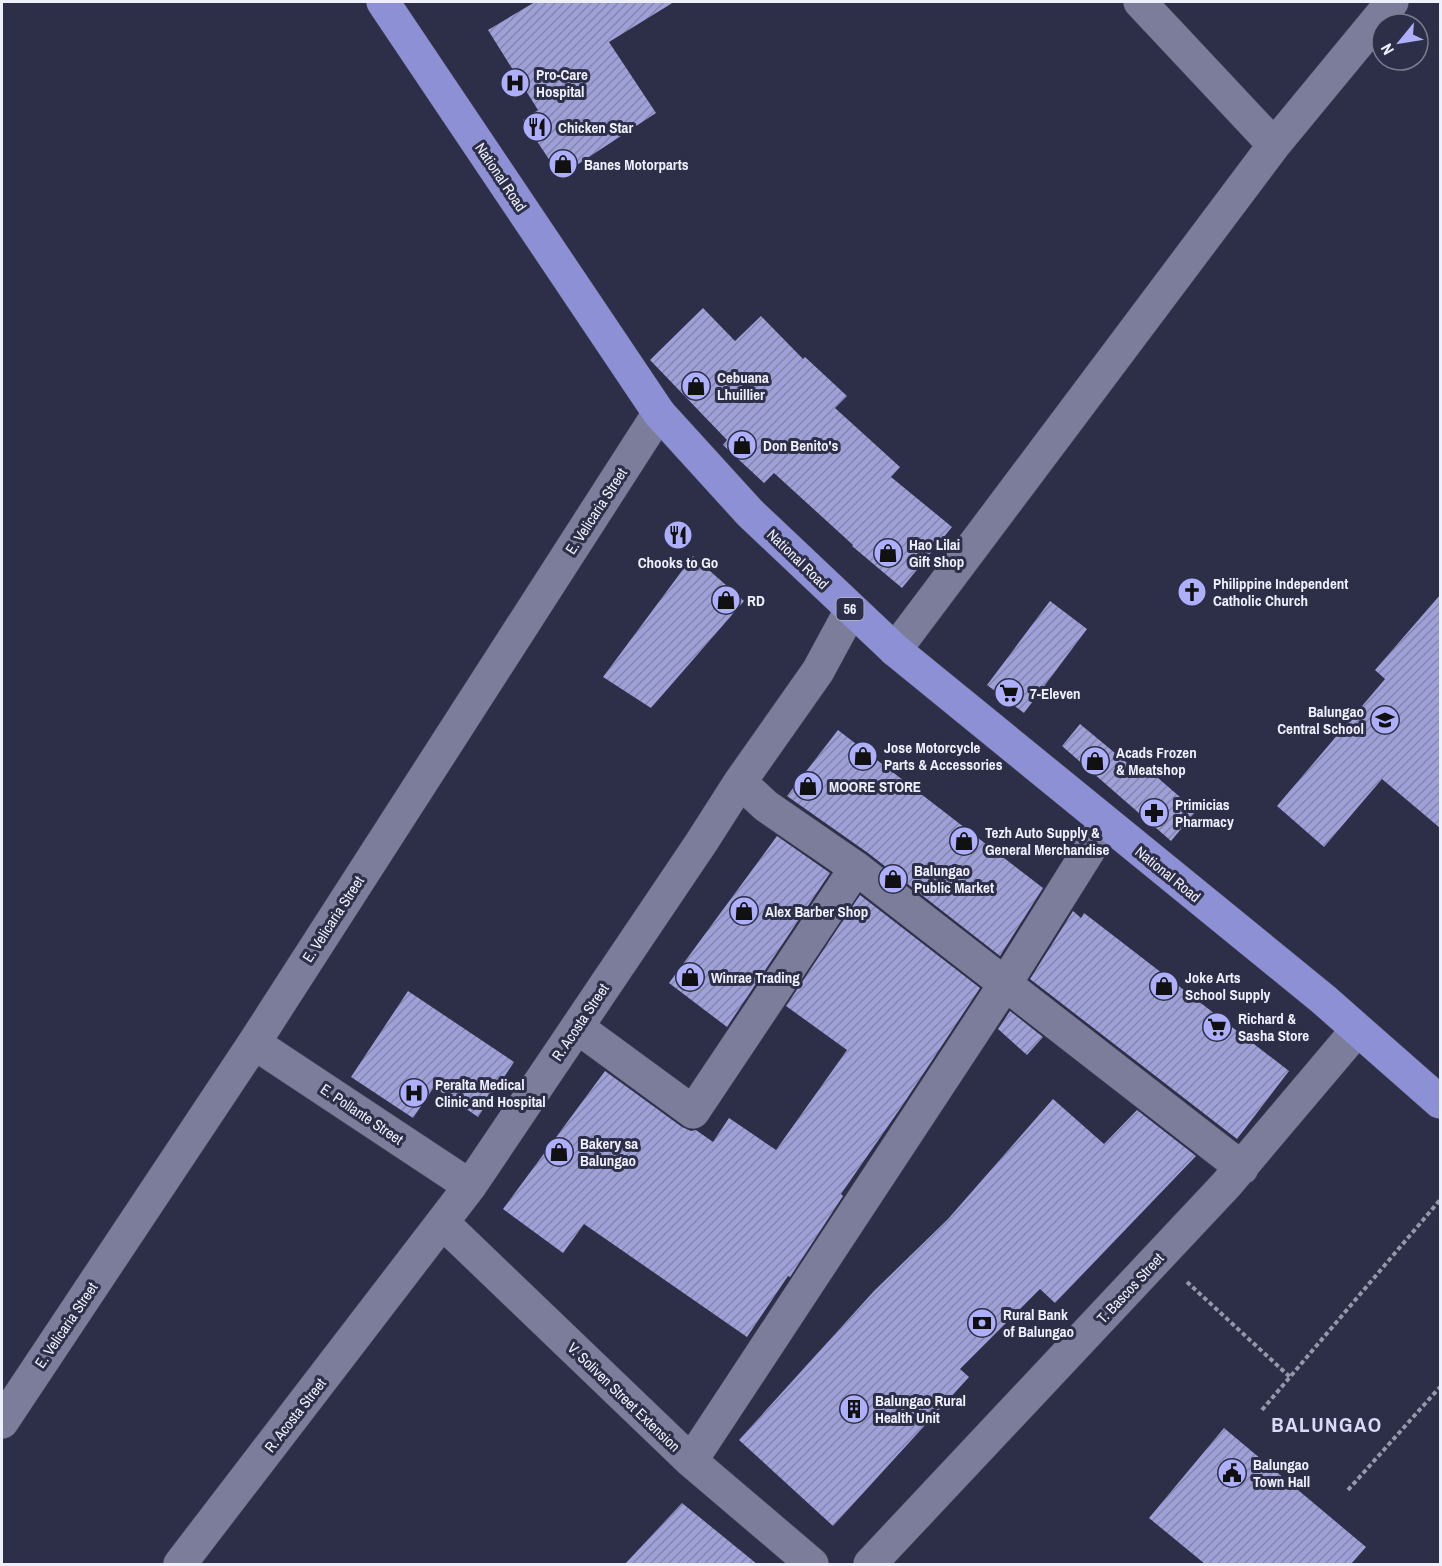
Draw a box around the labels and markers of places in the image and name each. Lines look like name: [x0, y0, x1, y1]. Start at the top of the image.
place label: Pro-Care Hospital: [536, 64, 588, 102]
hospital icon: Pro-Care Hospital: [499, 67, 531, 99]
restaurant icon: Chicken Star: [521, 111, 553, 143]
place label: Chicken Star: [558, 117, 633, 138]
shop icon: Banes Motorparts: [547, 148, 579, 180]
place label: Banes Motorparts: [584, 154, 689, 175]
place label: Cebuana Lhuillier: [717, 367, 769, 405]
shop icon: Cebuana Lhuillier: [680, 370, 712, 402]
shop icon: Don Benito's: [726, 429, 758, 461]
place label: Don Benito's: [763, 435, 839, 456]
restaurant icon: Chooks to Go: [662, 519, 694, 551]
place label: Hao Lilai Gift Shop: [909, 534, 964, 572]
shop icon: Hao Lilai Gift Shop: [872, 537, 904, 569]
place label: Chooks to Go: [638, 552, 718, 573]
place label: Philippine Independent Catholic Church: [1213, 573, 1348, 611]
church icon: Philippine Independent Catholic Church: [1176, 576, 1208, 608]
shop icon: RD: [710, 584, 742, 616]
place label: RD: [747, 590, 765, 611]
supermarket icon: 7-Eleven: [993, 677, 1025, 709]
place label: 7-Eleven: [1030, 683, 1081, 704]
place label: Balungao Central School: [1277, 701, 1364, 739]
school or university icon: Balungao Central School: [1369, 704, 1401, 736]
place label: Jose Motorcycle Parts & Accessories: [884, 737, 1003, 775]
shop icon: Jose Motorcycle Parts & Accessories: [847, 740, 879, 772]
place label: Acads Frozen & Meatshop: [1116, 742, 1197, 780]
shop icon: Acads Frozen & Meatshop: [1079, 745, 1111, 777]
shop icon: MOORE STORE: [792, 770, 824, 802]
place label: MOORE STORE: [829, 776, 921, 797]
place label: Primicias Pharmacy: [1175, 794, 1234, 832]
pharmacy icon: Primicias Pharmacy: [1138, 797, 1170, 829]
place label: Tezh Auto Supply & General Merchandise: [985, 822, 1110, 860]
shop icon: Tezh Auto Supply & General Merchandise: [948, 825, 980, 857]
place label: Balungao Public Market: [914, 860, 994, 898]
shop icon: Balungao Public Market: [877, 863, 909, 895]
shop icon: Alex Barber Shop: [728, 895, 760, 927]
place label: Alex Barber Shop: [765, 901, 868, 922]
shop icon: Winrae Trading: [674, 961, 706, 993]
place label: Winrae Trading: [711, 967, 800, 988]
place label: Joke Arts School Supply: [1185, 967, 1271, 1005]
shop icon: Joke Arts School Supply: [1148, 970, 1180, 1002]
place label: Richard & Sasha Store: [1238, 1008, 1309, 1046]
supermarket icon: Richard & Sasha Store: [1201, 1011, 1233, 1043]
place label: Peralta Medical Clinic and Hospital: [435, 1074, 546, 1112]
hospital icon: Peralta Medical Clinic and Hospital: [398, 1077, 430, 1109]
place label: Bakery sa Balungao: [580, 1133, 638, 1171]
shop icon: Bakery sa Balungao: [543, 1136, 575, 1168]
place label: Rural Bank of Balungao: [1003, 1304, 1074, 1342]
bank icon: Rural Bank of Balungao: [966, 1307, 998, 1339]
place label: Balungao Rural Health Unit: [875, 1390, 966, 1428]
building icon: Balungao Rural Health Unit: [838, 1393, 870, 1425]
place label: Balungao Town Hall: [1253, 1454, 1310, 1492]
public building icon: Balungao Town Hall: [1216, 1457, 1248, 1489]

